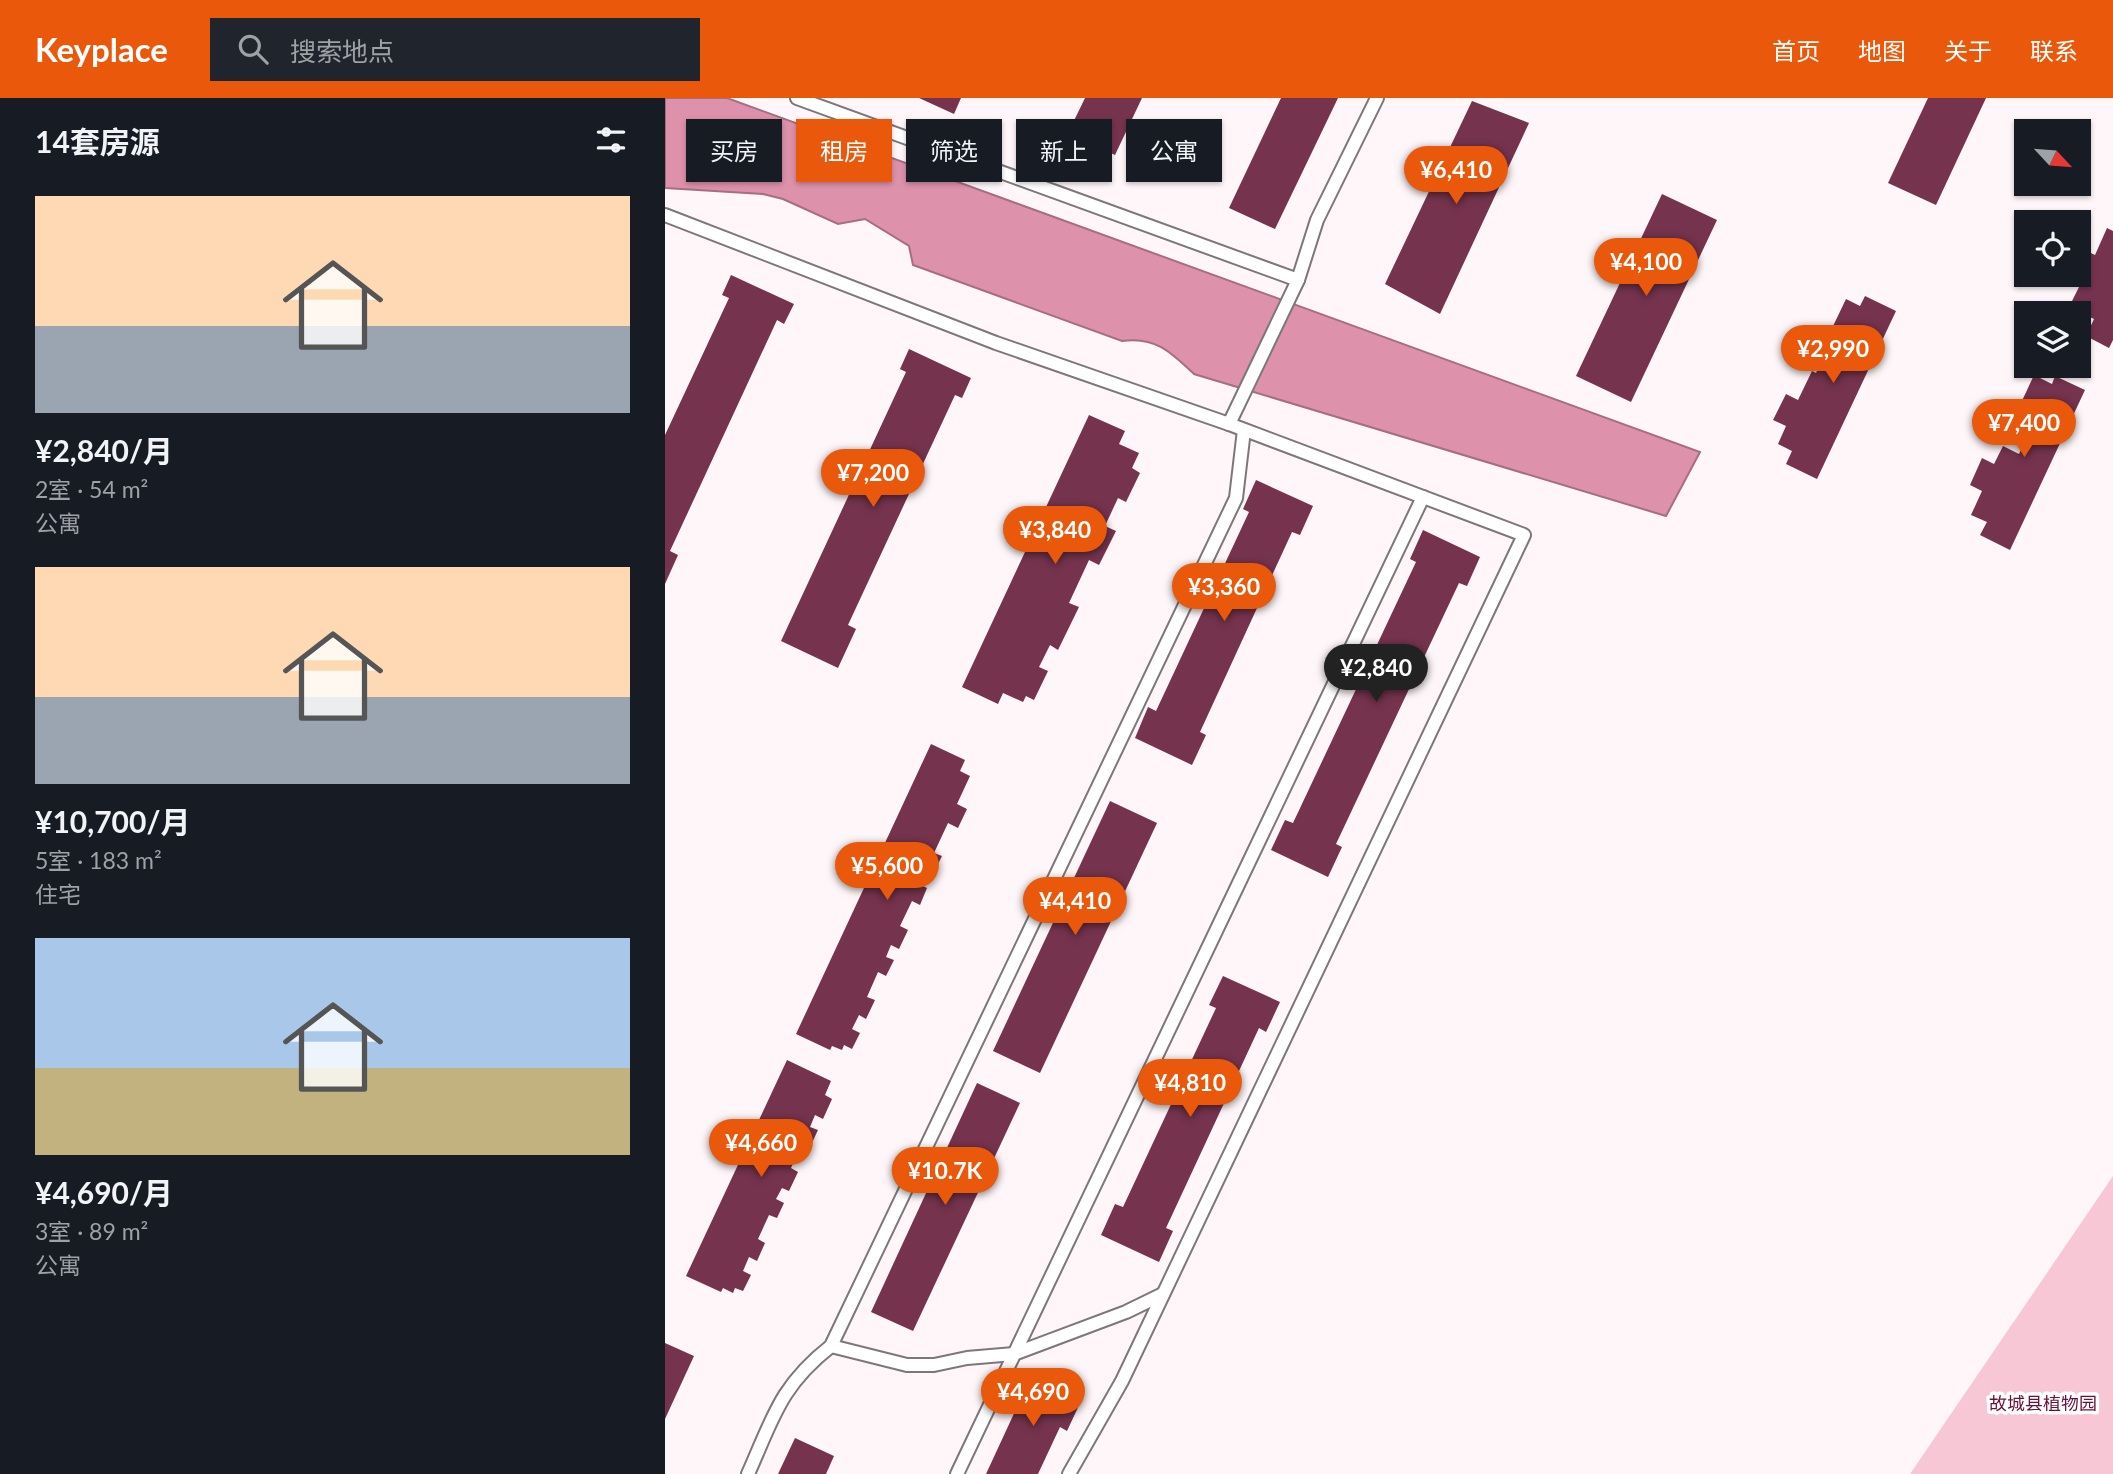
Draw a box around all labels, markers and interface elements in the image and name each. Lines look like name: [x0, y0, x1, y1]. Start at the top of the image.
search box: [210, 18, 700, 81]
text: Keyplace: [35, 29, 168, 69]
icon: search: [234, 30, 272, 68]
text: 搜索地点: [290, 35, 394, 67]
text: 首页: [1772, 36, 1820, 65]
text: 地图: [1858, 36, 1906, 65]
text: 关于: [1944, 36, 1992, 65]
text: 联系: [2030, 36, 2078, 65]
chip: 买房: [686, 119, 782, 182]
chip: 租房: [796, 119, 892, 182]
chip: 筛选: [906, 119, 1002, 182]
chip: 新上: [1016, 119, 1112, 182]
chip: 公寓: [1126, 119, 1222, 182]
north arrow: [2014, 119, 2091, 196]
map controls: [2014, 119, 2091, 378]
icon: filters: [592, 121, 630, 159]
text: 14套房源: [35, 123, 160, 159]
pin: ¥6,410: [1399, 146, 1513, 206]
text: ¥6,410: [1420, 155, 1492, 183]
button: locate: [2014, 210, 2091, 287]
pin: ¥4,100: [1589, 238, 1703, 298]
icon: home: [270, 242, 396, 368]
text: ¥4,100: [1610, 247, 1682, 275]
button: layers: [2014, 301, 2091, 378]
pin: ¥2,990: [1776, 326, 1890, 385]
text: ¥2,990: [1797, 334, 1869, 362]
pin: ¥7,400: [1967, 400, 2081, 459]
text: ¥7,400: [1988, 408, 2060, 436]
text: ¥2,840/月: [35, 432, 173, 468]
pin: ¥7,200: [816, 450, 930, 509]
text: ¥7,200: [837, 458, 909, 486]
text: 2室 · 54 m²: [35, 475, 148, 503]
pin: ¥3,840: [998, 506, 1112, 566]
text: 公寓: [35, 509, 81, 537]
text: ¥3,840: [1019, 515, 1091, 543]
pin: ¥3,360: [1167, 564, 1281, 623]
text: ¥3,360: [1188, 572, 1260, 600]
icon: home: [270, 613, 396, 739]
pin: ¥2,840: [1319, 644, 1433, 704]
text: ¥2,840: [1340, 653, 1412, 681]
text: ¥10,700/月: [35, 803, 190, 839]
pin: ¥5,600: [830, 842, 944, 902]
text: 5室 · 183 m²: [35, 846, 162, 874]
text: ¥5,600: [851, 851, 923, 879]
pin: ¥4,410: [1018, 878, 1132, 937]
text: 住宅: [35, 880, 81, 908]
text: ¥4,410: [1039, 886, 1111, 914]
icon: home: [270, 984, 396, 1110]
pin: ¥4,810: [1133, 1060, 1247, 1119]
text: ¥4,810: [1154, 1068, 1226, 1096]
pin: ¥4,660: [704, 1119, 818, 1179]
text: ¥4,660: [725, 1128, 797, 1156]
pin: ¥10.7K: [888, 1148, 1002, 1207]
text: ¥10.7K: [908, 1156, 982, 1184]
text: ¥4,690/月: [35, 1174, 173, 1210]
text: 3室 · 89 m²: [35, 1217, 148, 1245]
text: 公寓: [35, 1251, 81, 1279]
pin: ¥4,690: [976, 1368, 1090, 1428]
text: ¥4,690: [997, 1377, 1069, 1405]
park label: 故城县植物园: [1989, 1392, 2097, 1414]

